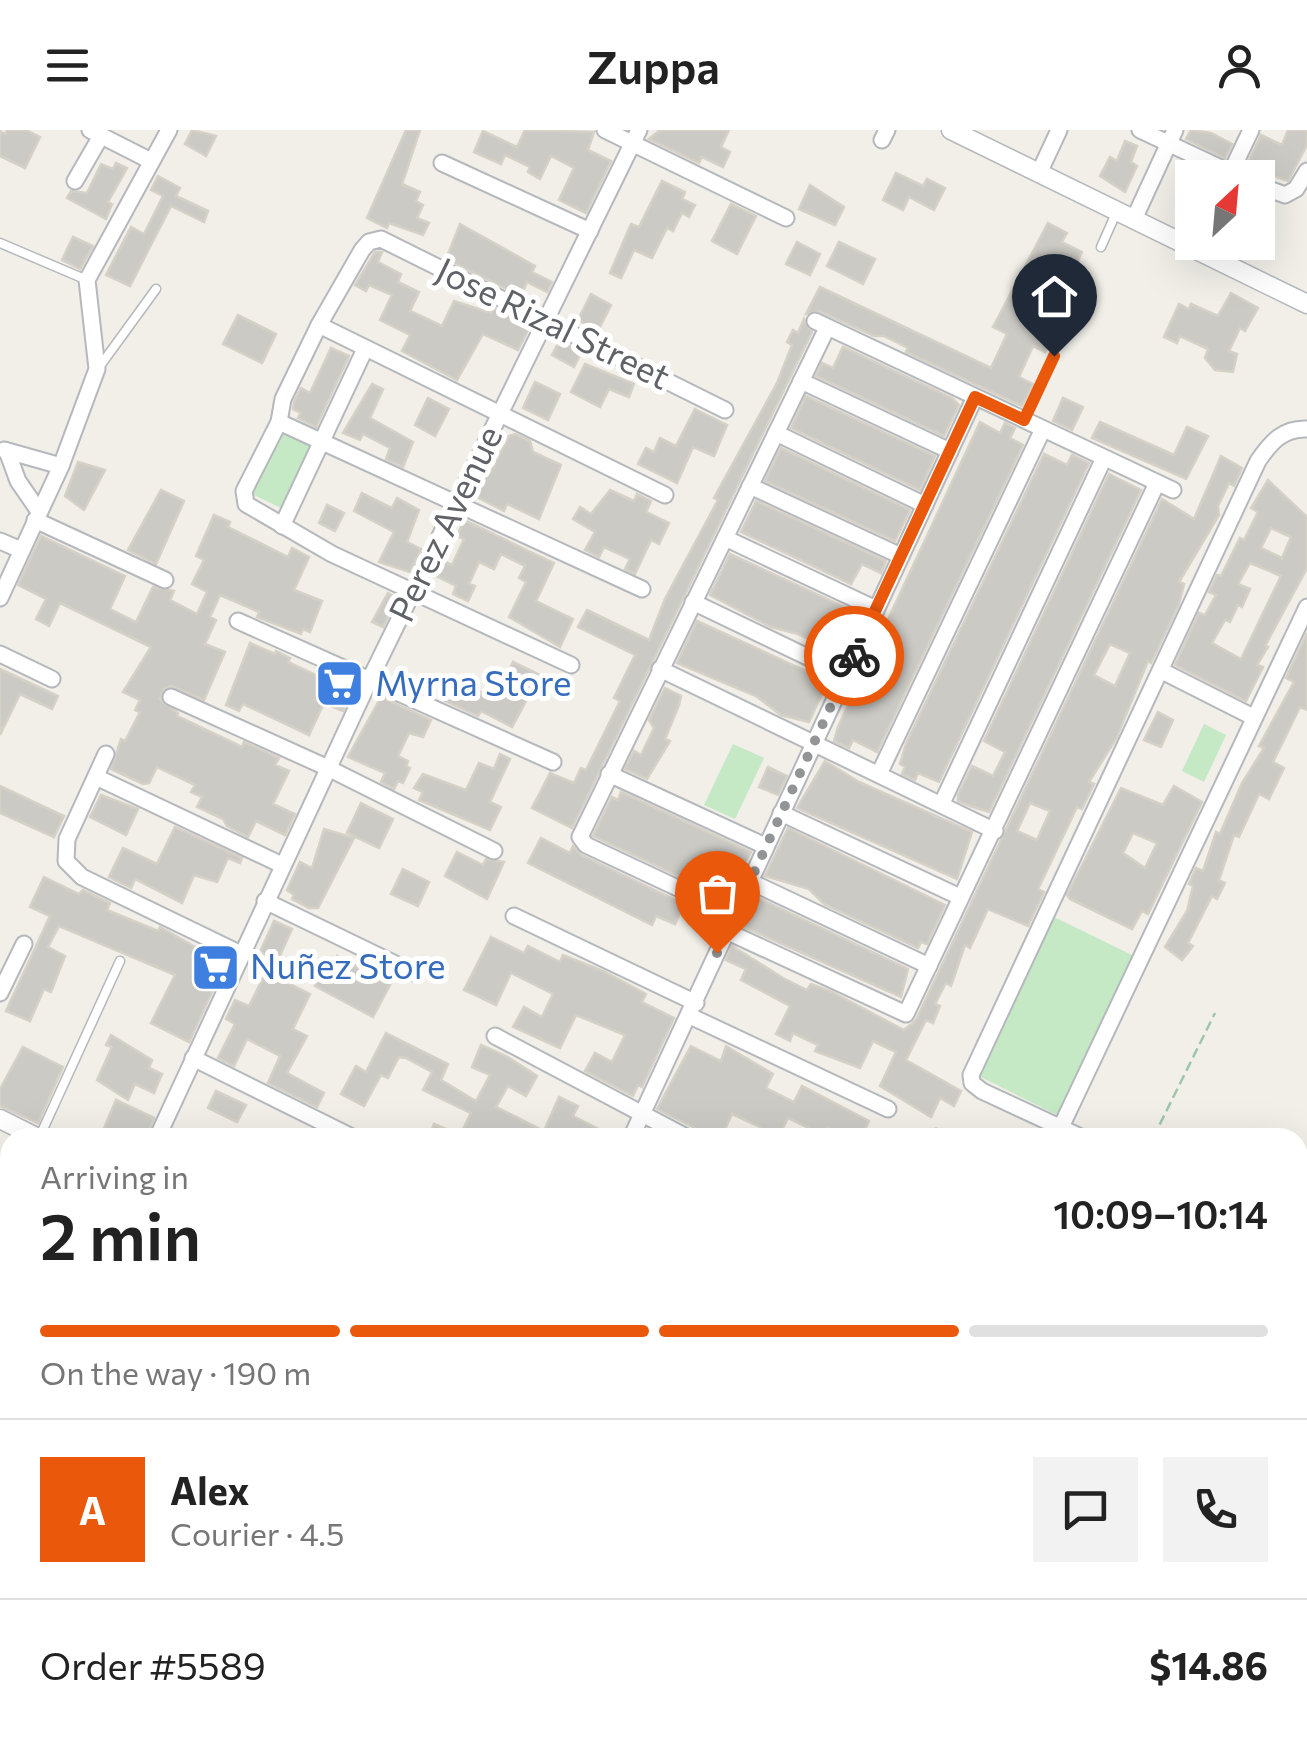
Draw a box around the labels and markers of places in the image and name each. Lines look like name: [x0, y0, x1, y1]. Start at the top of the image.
pin: [1012, 254, 1097, 357]
supermarket icon: Myrna Store: [314, 658, 366, 710]
place label: Myrna Store: [375, 660, 572, 703]
pin: [675, 851, 760, 954]
supermarket icon: Nuñez Store: [189, 941, 241, 993]
place label: Nuñez Store: [250, 943, 446, 986]

